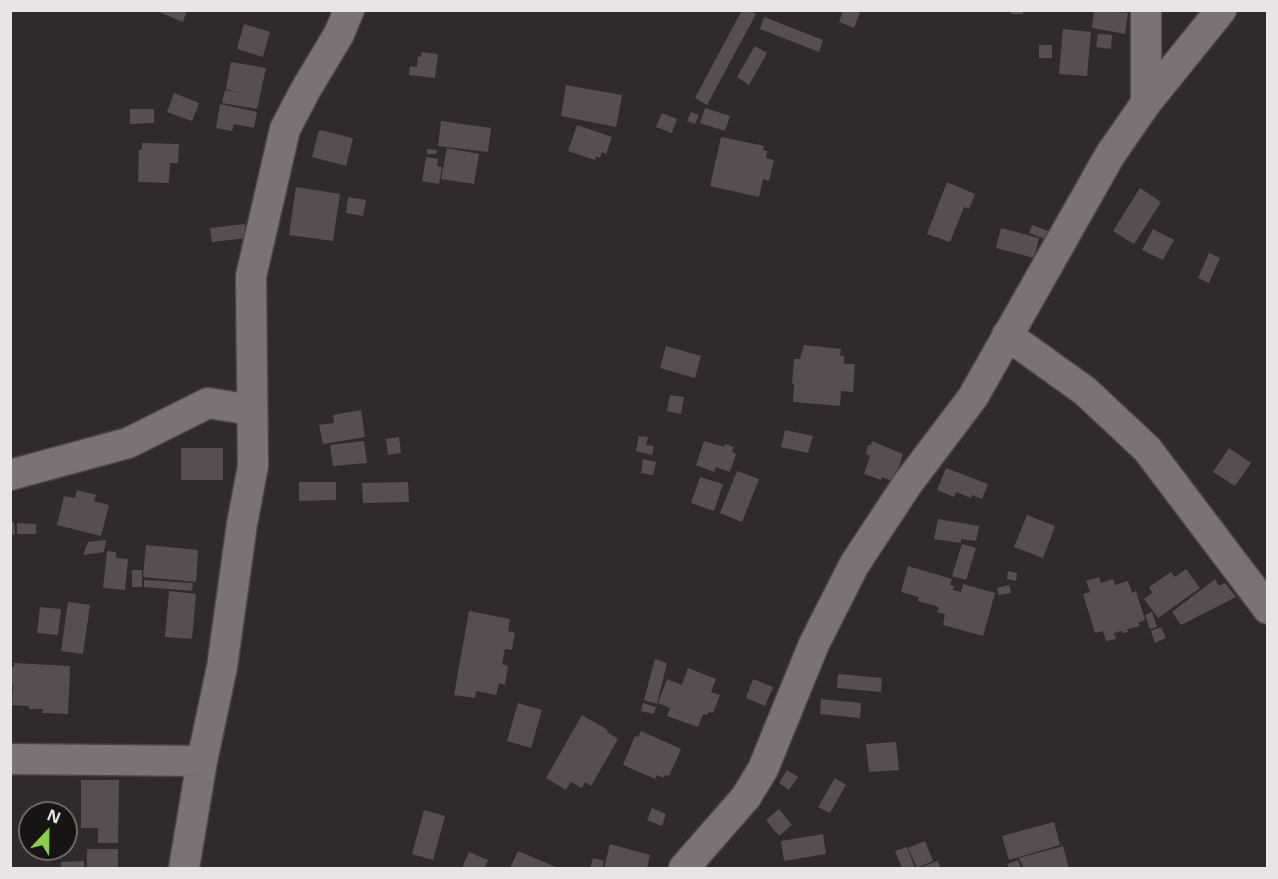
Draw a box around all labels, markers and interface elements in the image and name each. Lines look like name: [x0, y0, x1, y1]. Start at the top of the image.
north arrow: [18, 801, 78, 861]
text: N: [44, 804, 64, 829]

